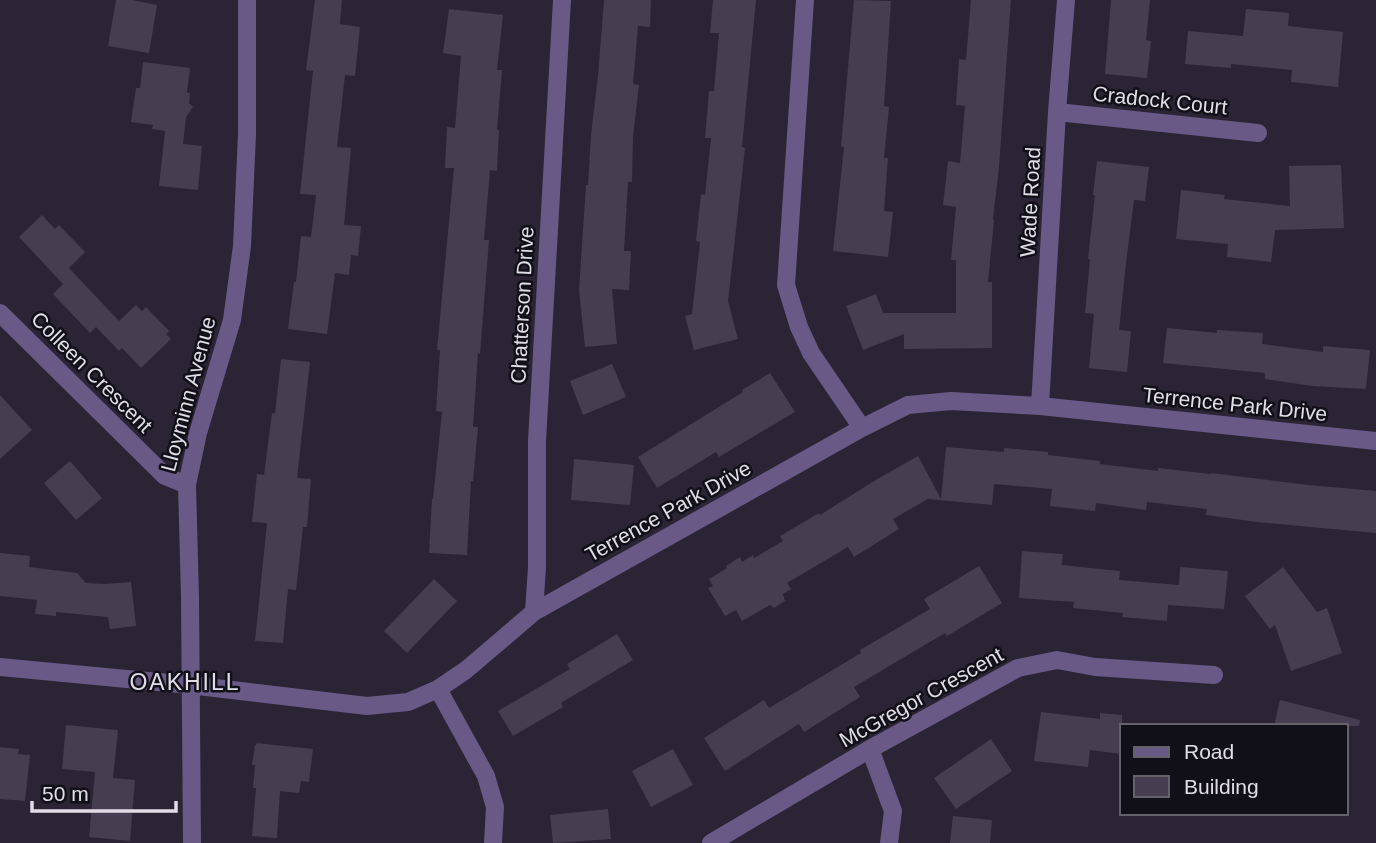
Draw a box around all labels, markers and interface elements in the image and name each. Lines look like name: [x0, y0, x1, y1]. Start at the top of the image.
street label: Cradock Court: [1091, 81, 1229, 119]
street label: Wade Road: [1016, 146, 1044, 258]
street label: Chatterson Drive: [506, 226, 538, 384]
street label: Colleen Crescent: [27, 307, 157, 437]
street label: Lloyminn Avenue: [156, 314, 220, 474]
street label: Terrence Park Drive: [1142, 383, 1328, 425]
street label: Terrence Park Drive: [581, 456, 755, 566]
street label: McGregor Crescent: [835, 642, 1007, 751]
district label: OAKHILL: [129, 669, 241, 695]
legend: [1120, 724, 1348, 815]
text: Road: [1184, 740, 1234, 763]
scale bar: [32, 770, 175, 814]
text: Building: [1184, 775, 1259, 798]
text: 50 m: [42, 782, 89, 805]

